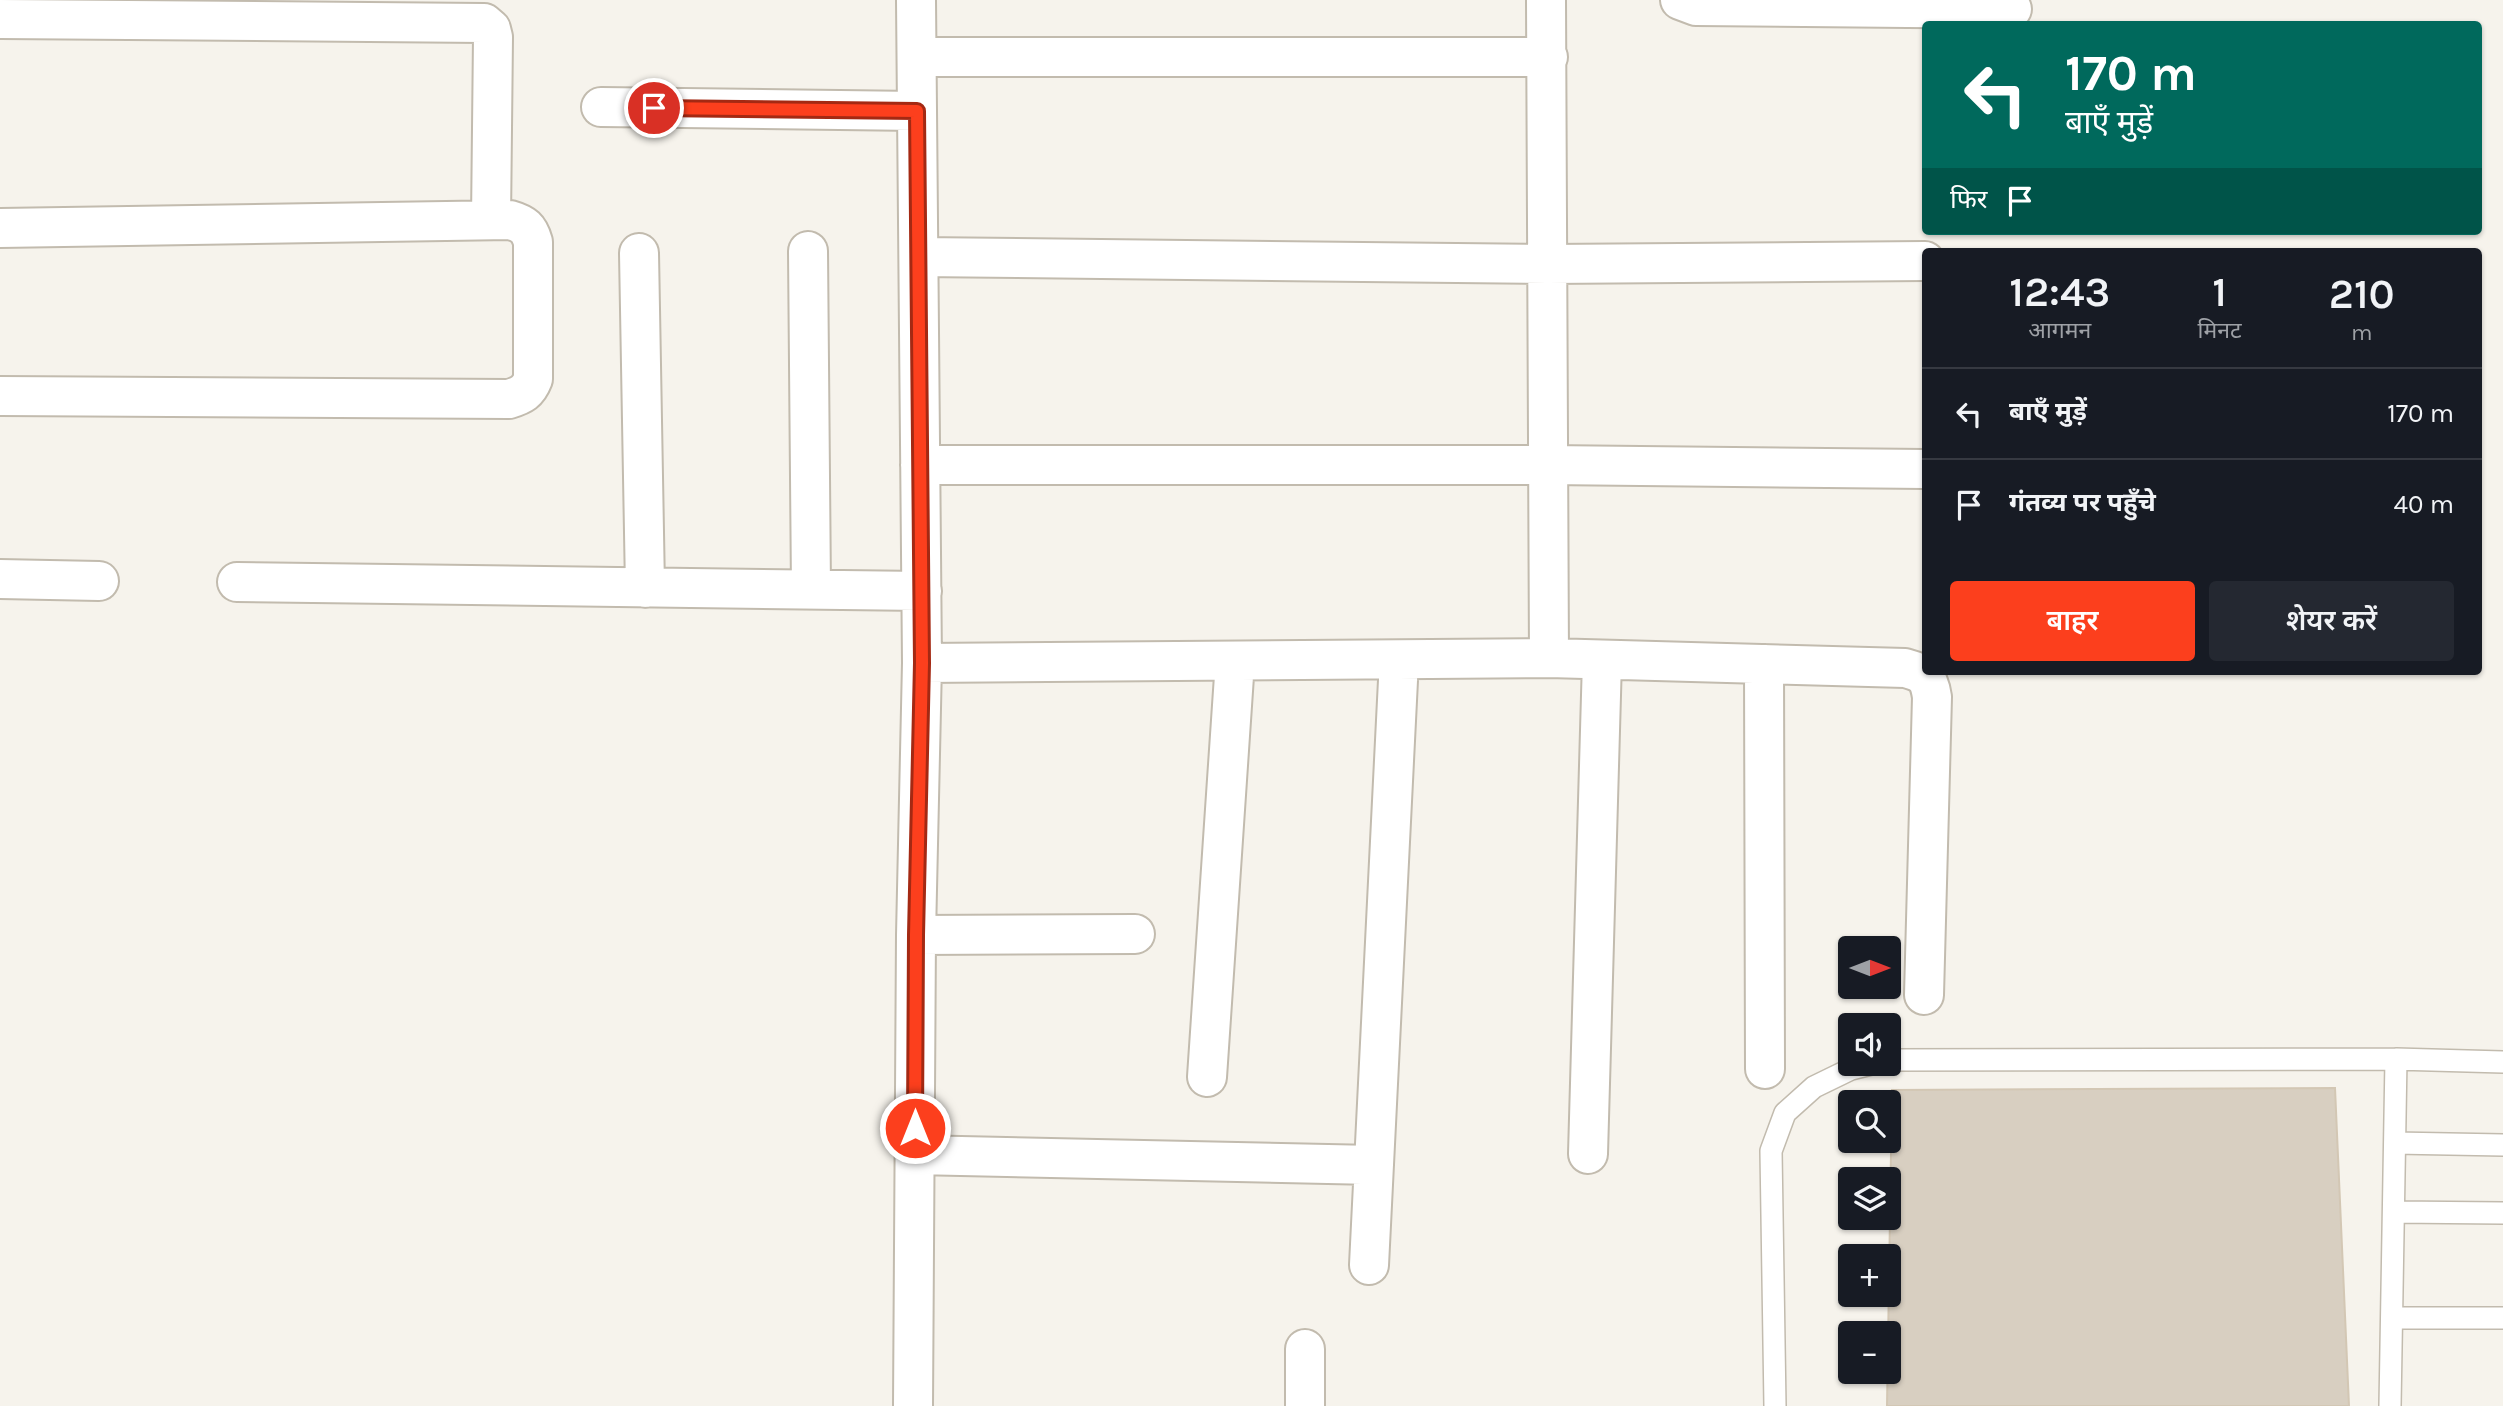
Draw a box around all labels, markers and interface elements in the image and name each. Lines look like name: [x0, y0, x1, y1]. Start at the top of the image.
text: 170 m: [2065, 45, 2197, 102]
icon: left: [1950, 49, 2041, 140]
pin: [624, 78, 684, 138]
icon: arrive: [635, 89, 673, 127]
text: बाएँ मुड़ें: [2065, 104, 2153, 141]
icon: arrive: [2001, 182, 2039, 220]
text: फिर: [1950, 184, 1987, 215]
text: 12:43: [2009, 267, 2110, 317]
text: 1: [2212, 267, 2227, 317]
text: 210: [2329, 269, 2395, 319]
text: आगमन: [2028, 317, 2091, 344]
text: मिनट: [2197, 317, 2242, 344]
text: m: [2351, 319, 2373, 346]
icon: left: [1950, 395, 1988, 433]
text: बाएँ मुड़ें: [2009, 396, 2087, 427]
text: 170 m: [2387, 398, 2454, 429]
icon: arrive: [1950, 486, 1988, 524]
text: गंतव्य पर पहुँचे: [2009, 487, 2156, 518]
text: 40 m: [2394, 489, 2454, 520]
button: बाहर: [1950, 581, 2195, 661]
button: शेयर करें: [2209, 581, 2454, 661]
north arrow: [1838, 936, 1900, 999]
map controls: [1838, 936, 1901, 1384]
button: sound: [1838, 1013, 1901, 1076]
button: search: [1838, 1090, 1901, 1153]
position arrow: [878, 1091, 952, 1165]
button: layers: [1838, 1167, 1901, 1230]
button: +: [1838, 1244, 1901, 1307]
button: −: [1838, 1321, 1901, 1384]

